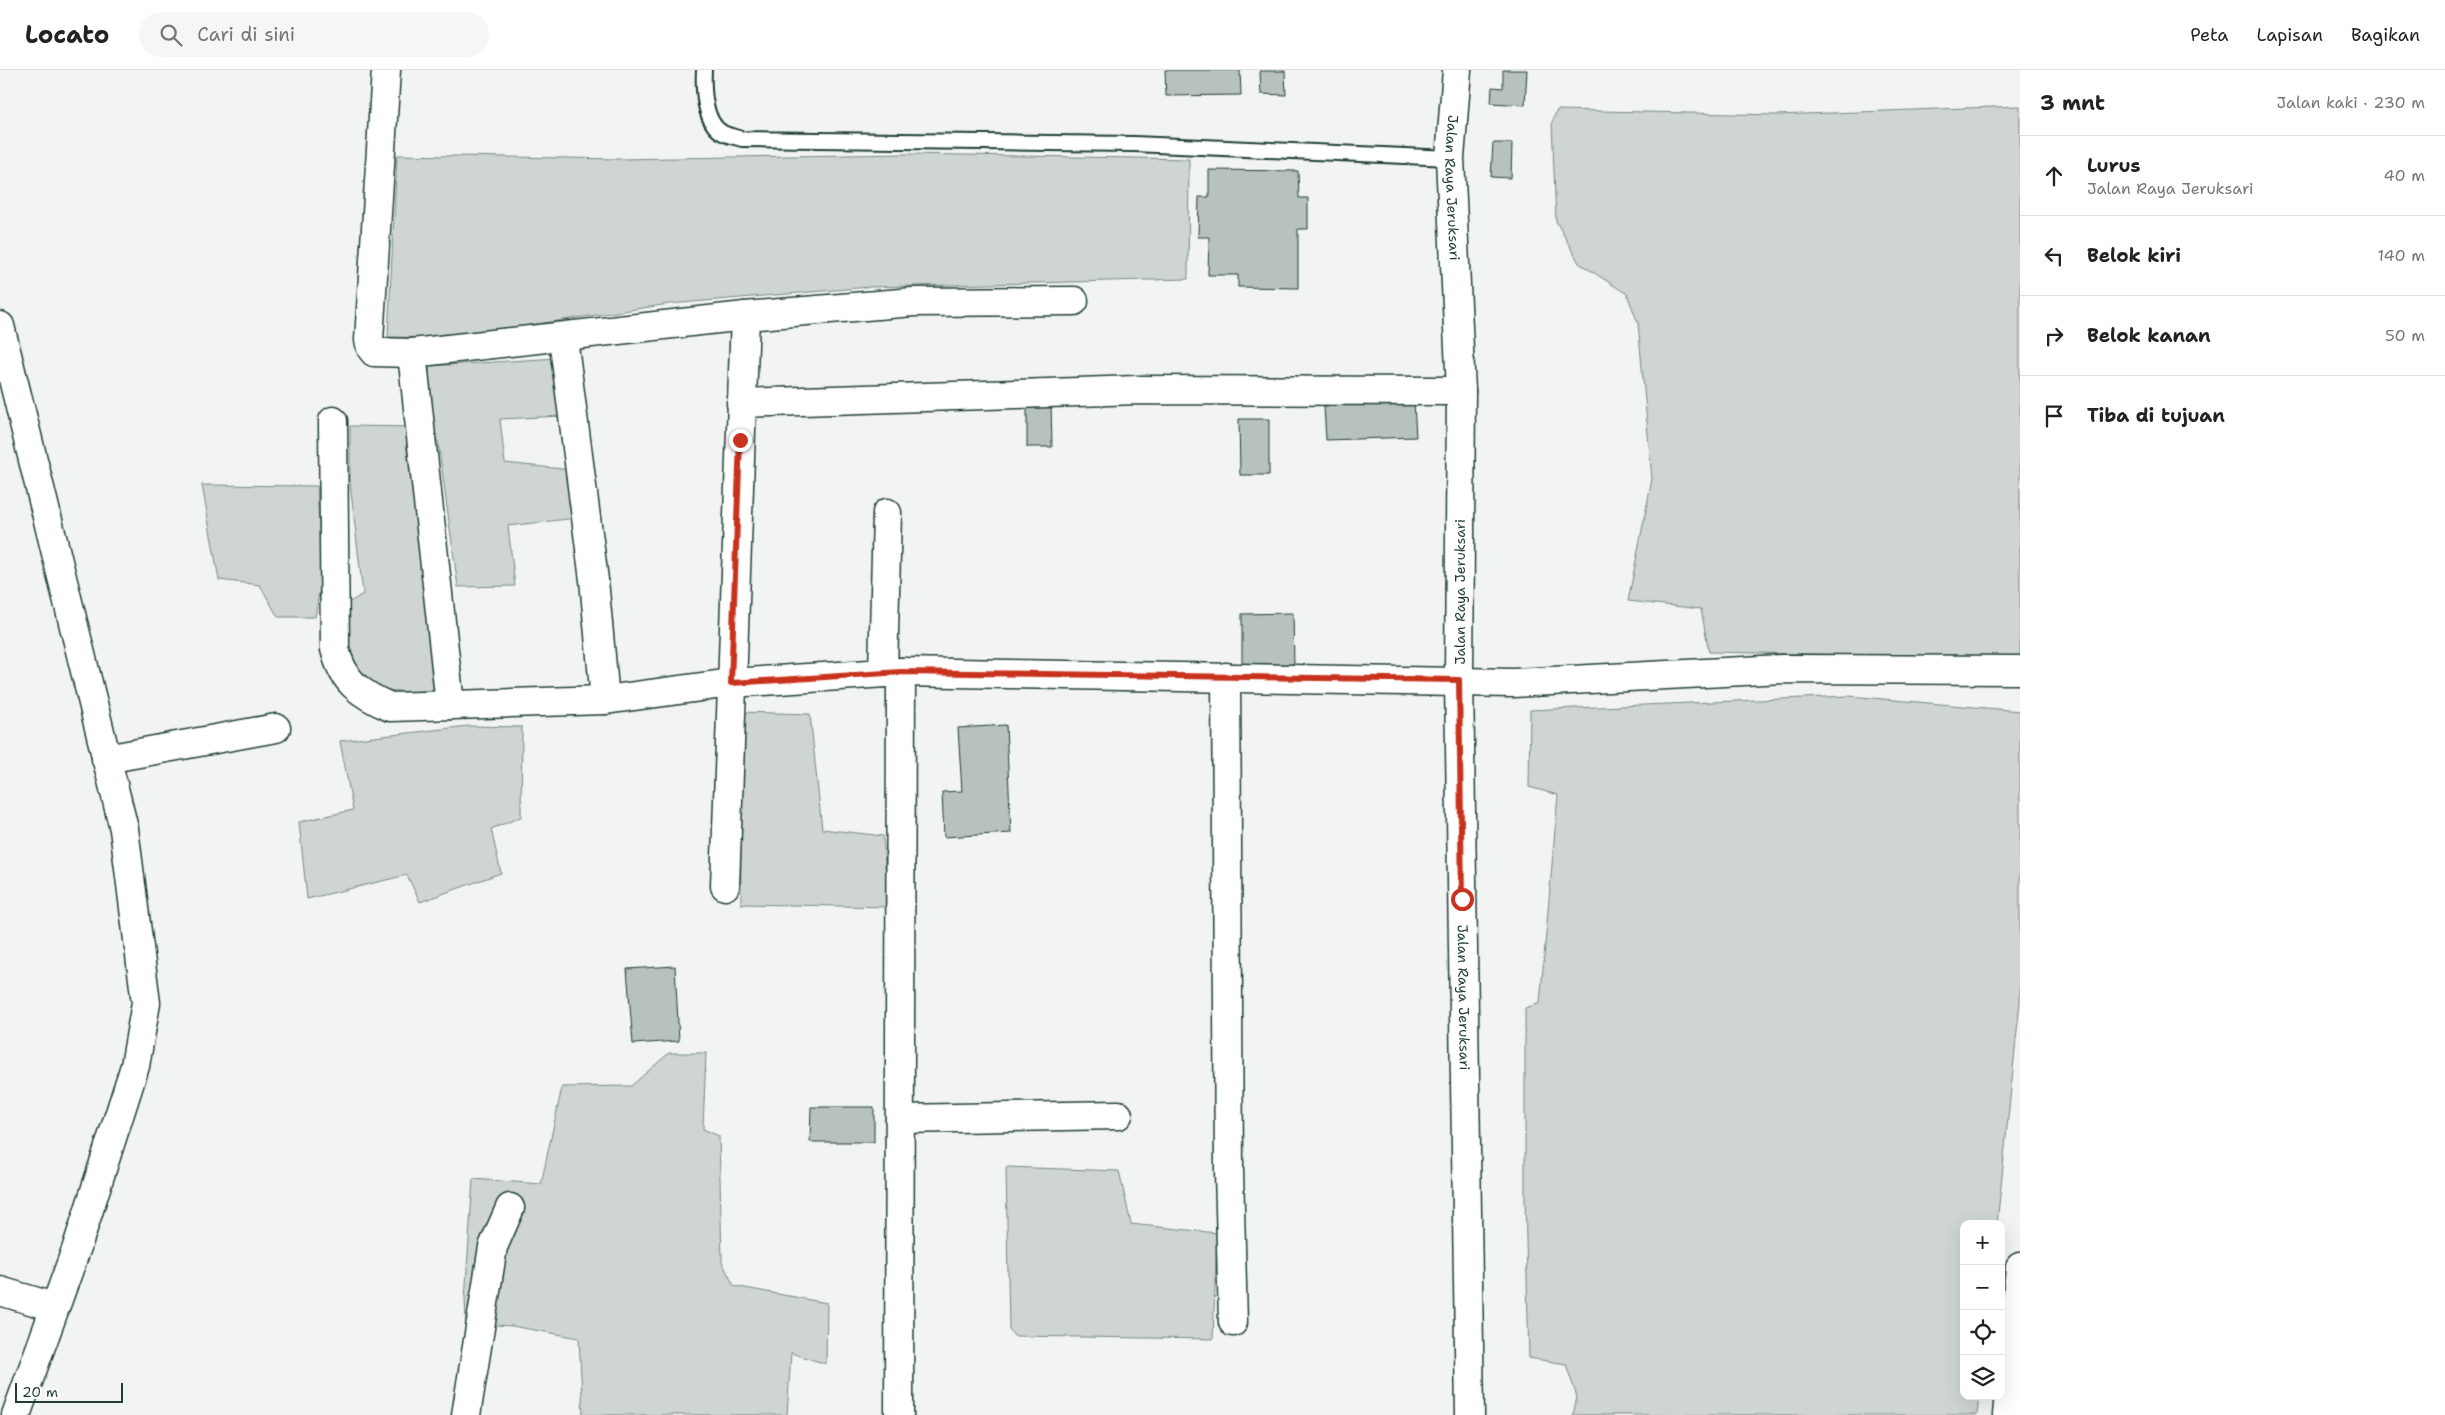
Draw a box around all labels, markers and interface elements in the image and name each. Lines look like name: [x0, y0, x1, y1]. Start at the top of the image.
search box: [139, 12, 489, 57]
text: Locato: [25, 19, 109, 51]
icon: search: [157, 21, 185, 49]
text: Cari di sini: [197, 22, 295, 47]
text: Peta: [2190, 23, 2229, 47]
text: Lapisan: [2257, 23, 2323, 47]
text: Bagikan: [2351, 23, 2420, 47]
text: 3 mnt: [2040, 89, 2105, 117]
text: Jalan kaki · 230 m: [2277, 92, 2425, 113]
street label: Jalan Raya Jeruksari: [1441, 114, 1464, 261]
text: Lurus: [2087, 153, 2141, 178]
icon: ahead: [2040, 162, 2068, 190]
text: 40 m: [2383, 165, 2425, 186]
text: Jalan Raya Jeruksari: [2087, 178, 2254, 199]
icon: left: [2040, 242, 2068, 270]
text: Belok kiri: [2087, 243, 2181, 268]
text: 140 m: [2378, 245, 2425, 266]
icon: right: [2040, 322, 2068, 350]
text: Belok kanan: [2087, 323, 2211, 348]
text: 50 m: [2385, 325, 2425, 346]
icon: arrive: [2040, 402, 2068, 430]
text: Tiba di tujuan: [2087, 403, 2225, 428]
route end: [729, 429, 752, 452]
street label: Jalan Raya Jeruksari: [1451, 519, 1469, 665]
route start: [1451, 888, 1474, 911]
street label: Jalan Raya Jeruksari: [1454, 924, 1474, 1070]
map controls: [1960, 1220, 2005, 1400]
button: +: [1960, 1220, 2005, 1265]
button: −: [1960, 1265, 2005, 1310]
button: locate: [1960, 1310, 2005, 1355]
button: layers: [1960, 1355, 2005, 1400]
scale bar: [15, 1380, 122, 1403]
text: 20 m: [22, 1383, 58, 1401]

